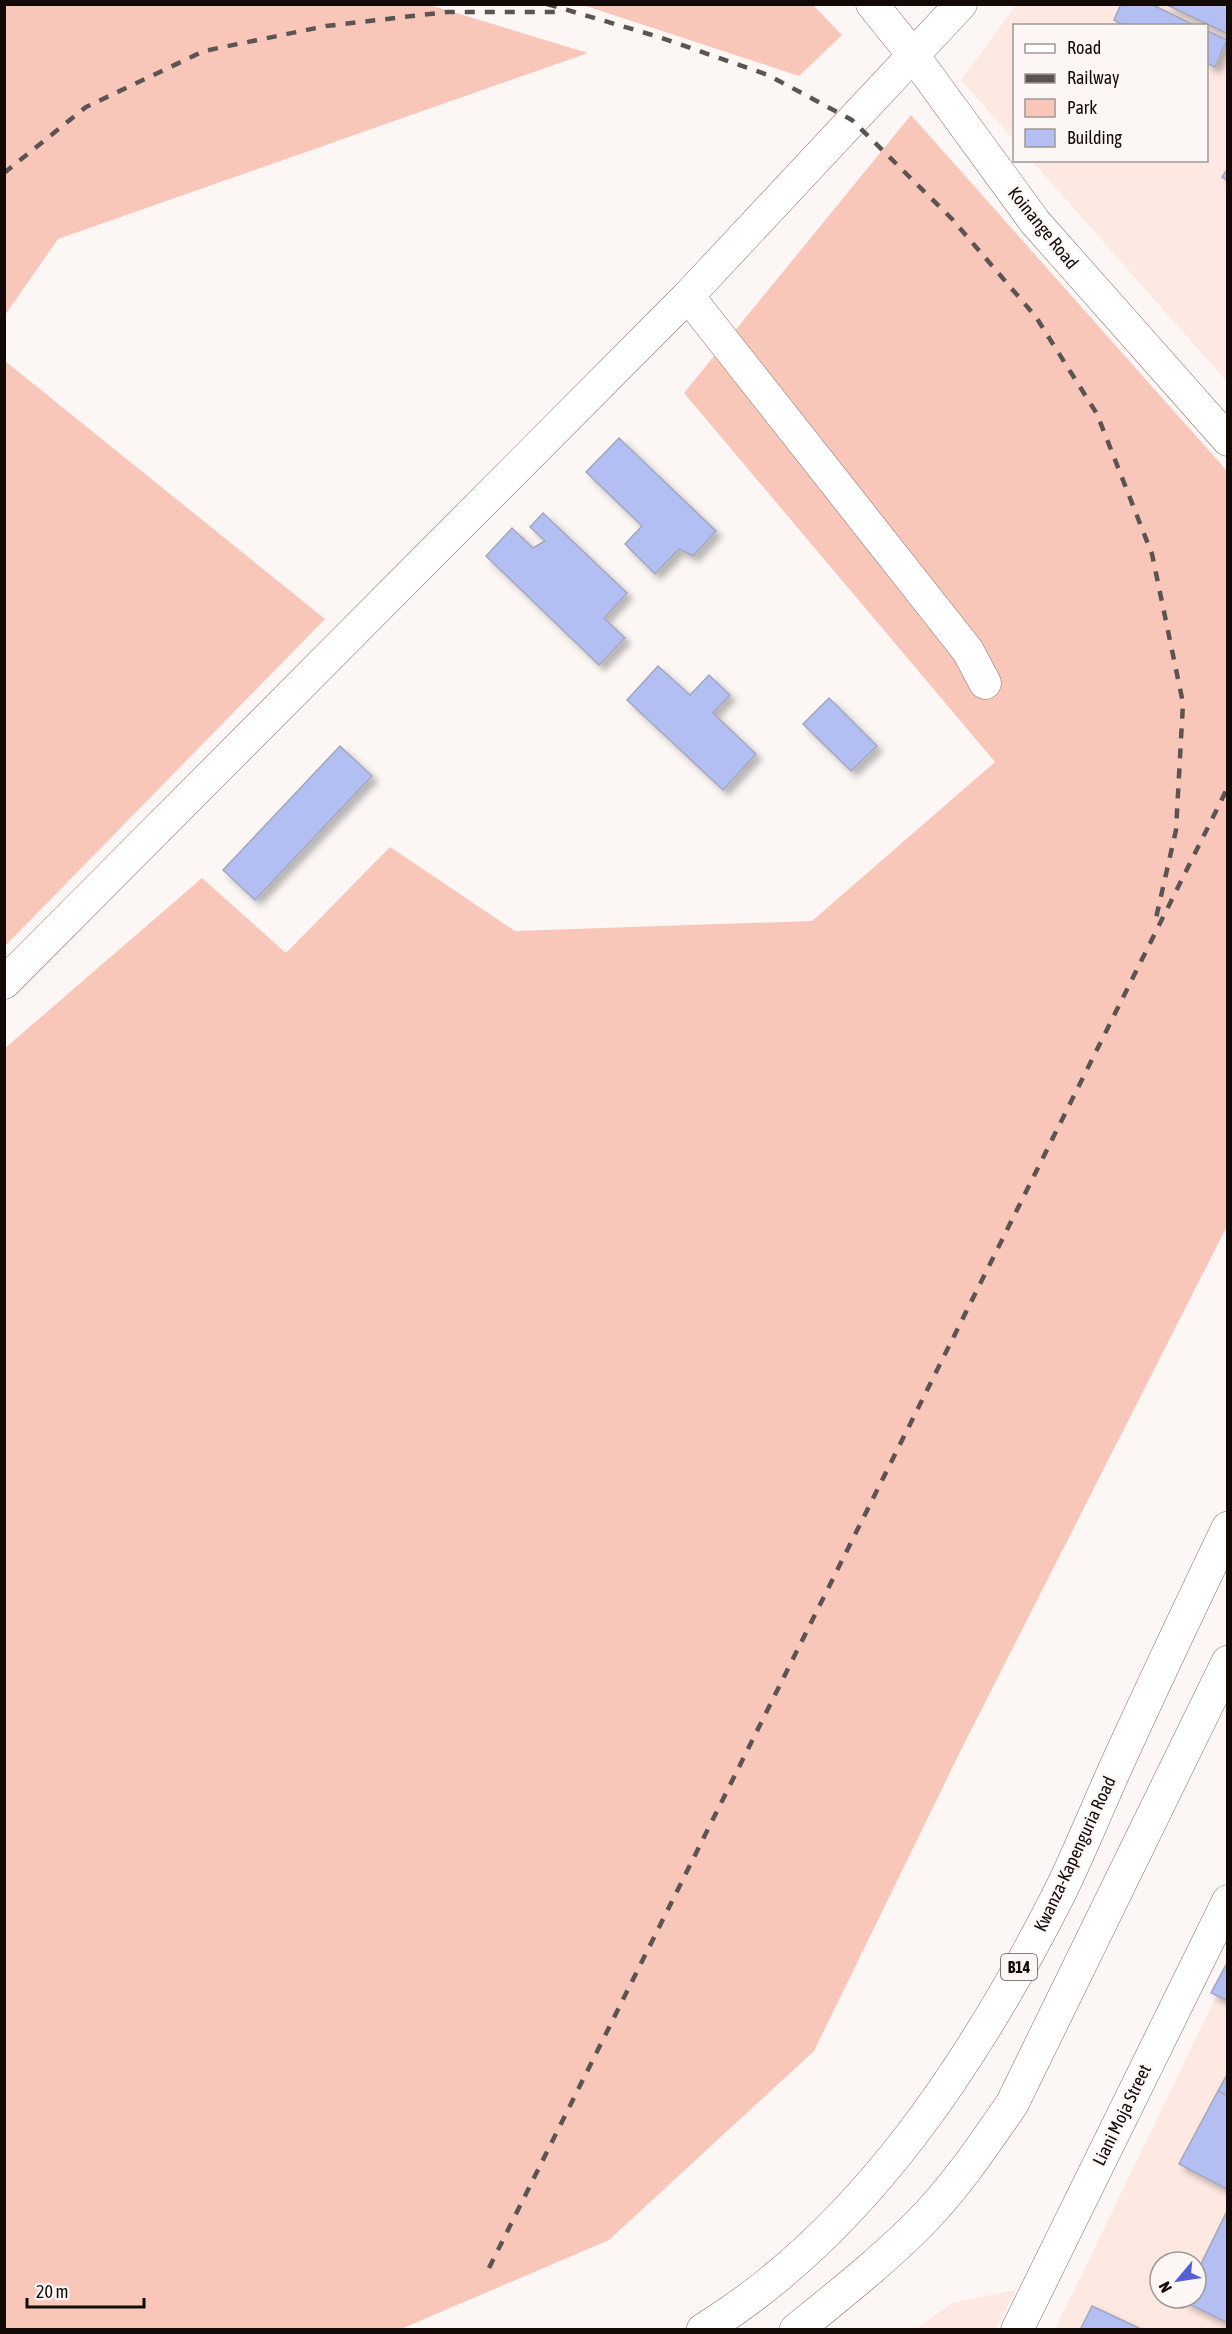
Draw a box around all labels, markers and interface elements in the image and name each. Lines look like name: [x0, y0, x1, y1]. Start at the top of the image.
legend: [1013, 24, 1208, 162]
text: Road: [1067, 37, 1101, 58]
text: Railway: [1067, 67, 1119, 88]
text: Park: [1067, 97, 1097, 118]
text: Building: [1067, 127, 1122, 148]
street label: Koinange Road: [1004, 182, 1083, 273]
street label: Kwanza-Kapenguria Road: [1029, 1773, 1120, 1935]
road number: B14: [1001, 1954, 1037, 1980]
street label: Liani Moja Street: [1088, 2061, 1155, 2169]
north arrow: [1148, 2250, 1208, 2310]
scale bar: [27, 2271, 144, 2309]
text: N: [1155, 2279, 1175, 2296]
text: 20 m: [36, 2281, 68, 2302]

